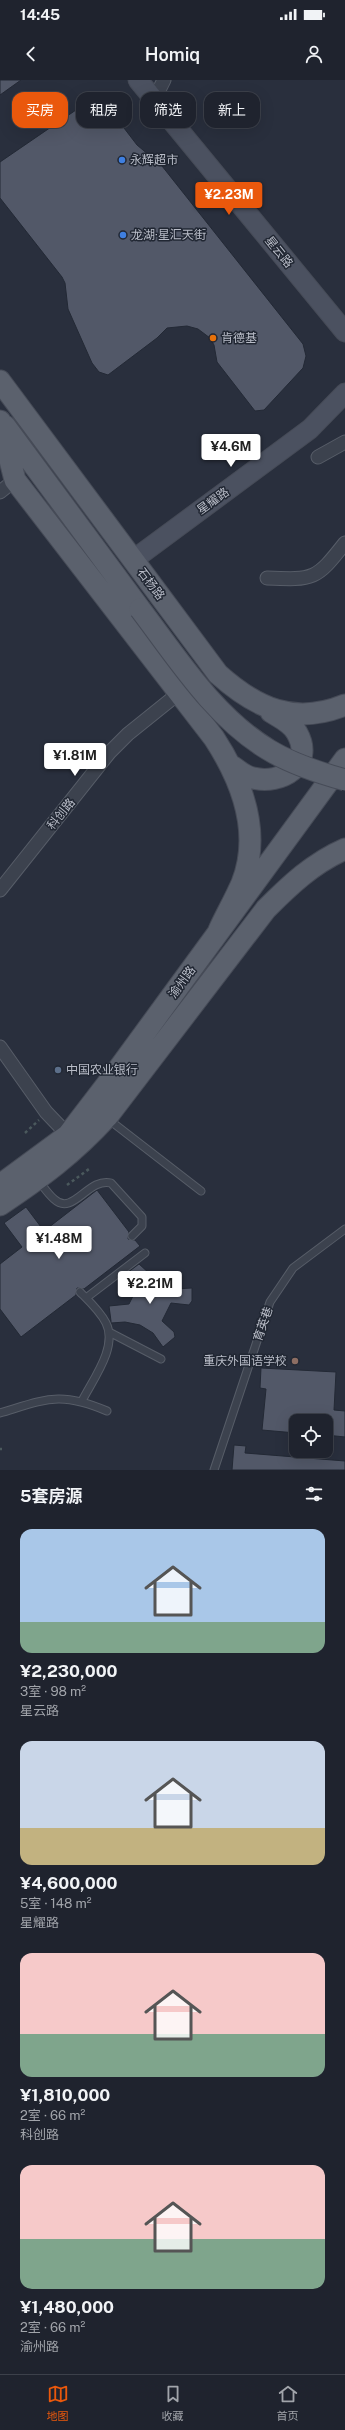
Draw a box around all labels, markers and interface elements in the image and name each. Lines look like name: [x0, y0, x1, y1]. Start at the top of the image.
text: 14:45: [20, 6, 60, 23]
icon: back: [20, 43, 42, 65]
icon: person: [303, 43, 325, 65]
text: Homiq: [145, 44, 200, 65]
chip: 买房: [12, 92, 68, 128]
chip: 租房: [76, 92, 132, 128]
chip: 筛选: [140, 92, 196, 128]
chip: 新上: [204, 92, 260, 128]
place label: 永辉超市: [130, 153, 178, 167]
marker: 永辉超市: [117, 155, 127, 165]
pin: ¥2.23M: [196, 182, 262, 216]
text: ¥2.23M: [204, 187, 254, 202]
place label: 龙湖·星汇天街: [131, 228, 206, 242]
marker: 龙湖·星汇天街: [118, 230, 128, 240]
street label: 星云路: [262, 234, 296, 270]
place label: 肯德基: [221, 331, 257, 345]
marker: 肯德基: [208, 333, 218, 343]
pin: ¥4.6M: [203, 434, 259, 468]
text: ¥4.6M: [210, 439, 252, 454]
street label: 星耀路: [194, 485, 232, 517]
street label: 石杨路: [135, 565, 167, 603]
pin: ¥1.81M: [42, 743, 108, 777]
text: ¥1.81M: [53, 748, 97, 763]
street label: 科创路: [44, 796, 78, 832]
street label: 渝州路: [166, 963, 198, 1001]
place label: 中国农业银行: [66, 1063, 138, 1077]
marker: 中国农业银行: [53, 1065, 63, 1075]
pin: ¥1.48M: [26, 1226, 92, 1260]
text: ¥1.48M: [36, 1231, 82, 1246]
pin: ¥2.21M: [117, 1271, 183, 1305]
text: ¥2.21M: [127, 1276, 173, 1291]
street label: 育英巷: [251, 1305, 275, 1343]
place label: 重庆外国语学校: [203, 1354, 287, 1368]
marker: 重庆外国语学校: [290, 1356, 300, 1366]
map controls: [289, 1414, 333, 1458]
button: locate: [289, 1414, 333, 1458]
icon: filters: [303, 1483, 325, 1505]
text: 5套房源: [20, 1486, 82, 1506]
icon: home: [137, 1555, 209, 1627]
text: ¥2,230,000: [20, 1661, 118, 1681]
text: 3室 · 98 m²: [20, 1684, 86, 1699]
text: 星云路: [20, 1703, 59, 1718]
icon: home: [137, 1767, 209, 1839]
text: ¥4,600,000: [20, 1873, 118, 1893]
text: 5室 · 148 m²: [20, 1896, 92, 1911]
text: 星耀路: [20, 1915, 59, 1930]
icon: home: [137, 1979, 209, 2051]
text: ¥1,810,000: [20, 2085, 110, 2105]
text: 2室 · 66 m²: [20, 2108, 85, 2123]
text: 科创路: [20, 2127, 59, 2142]
icon: home: [137, 2191, 209, 2263]
text: ¥1,480,000: [20, 2297, 114, 2317]
text: 2室 · 66 m²: [20, 2320, 85, 2335]
text: 渝州路: [20, 2339, 59, 2354]
tab: 地图: [47, 2383, 69, 2423]
tab: 收藏: [162, 2383, 184, 2423]
tab: 首页: [277, 2383, 299, 2423]

